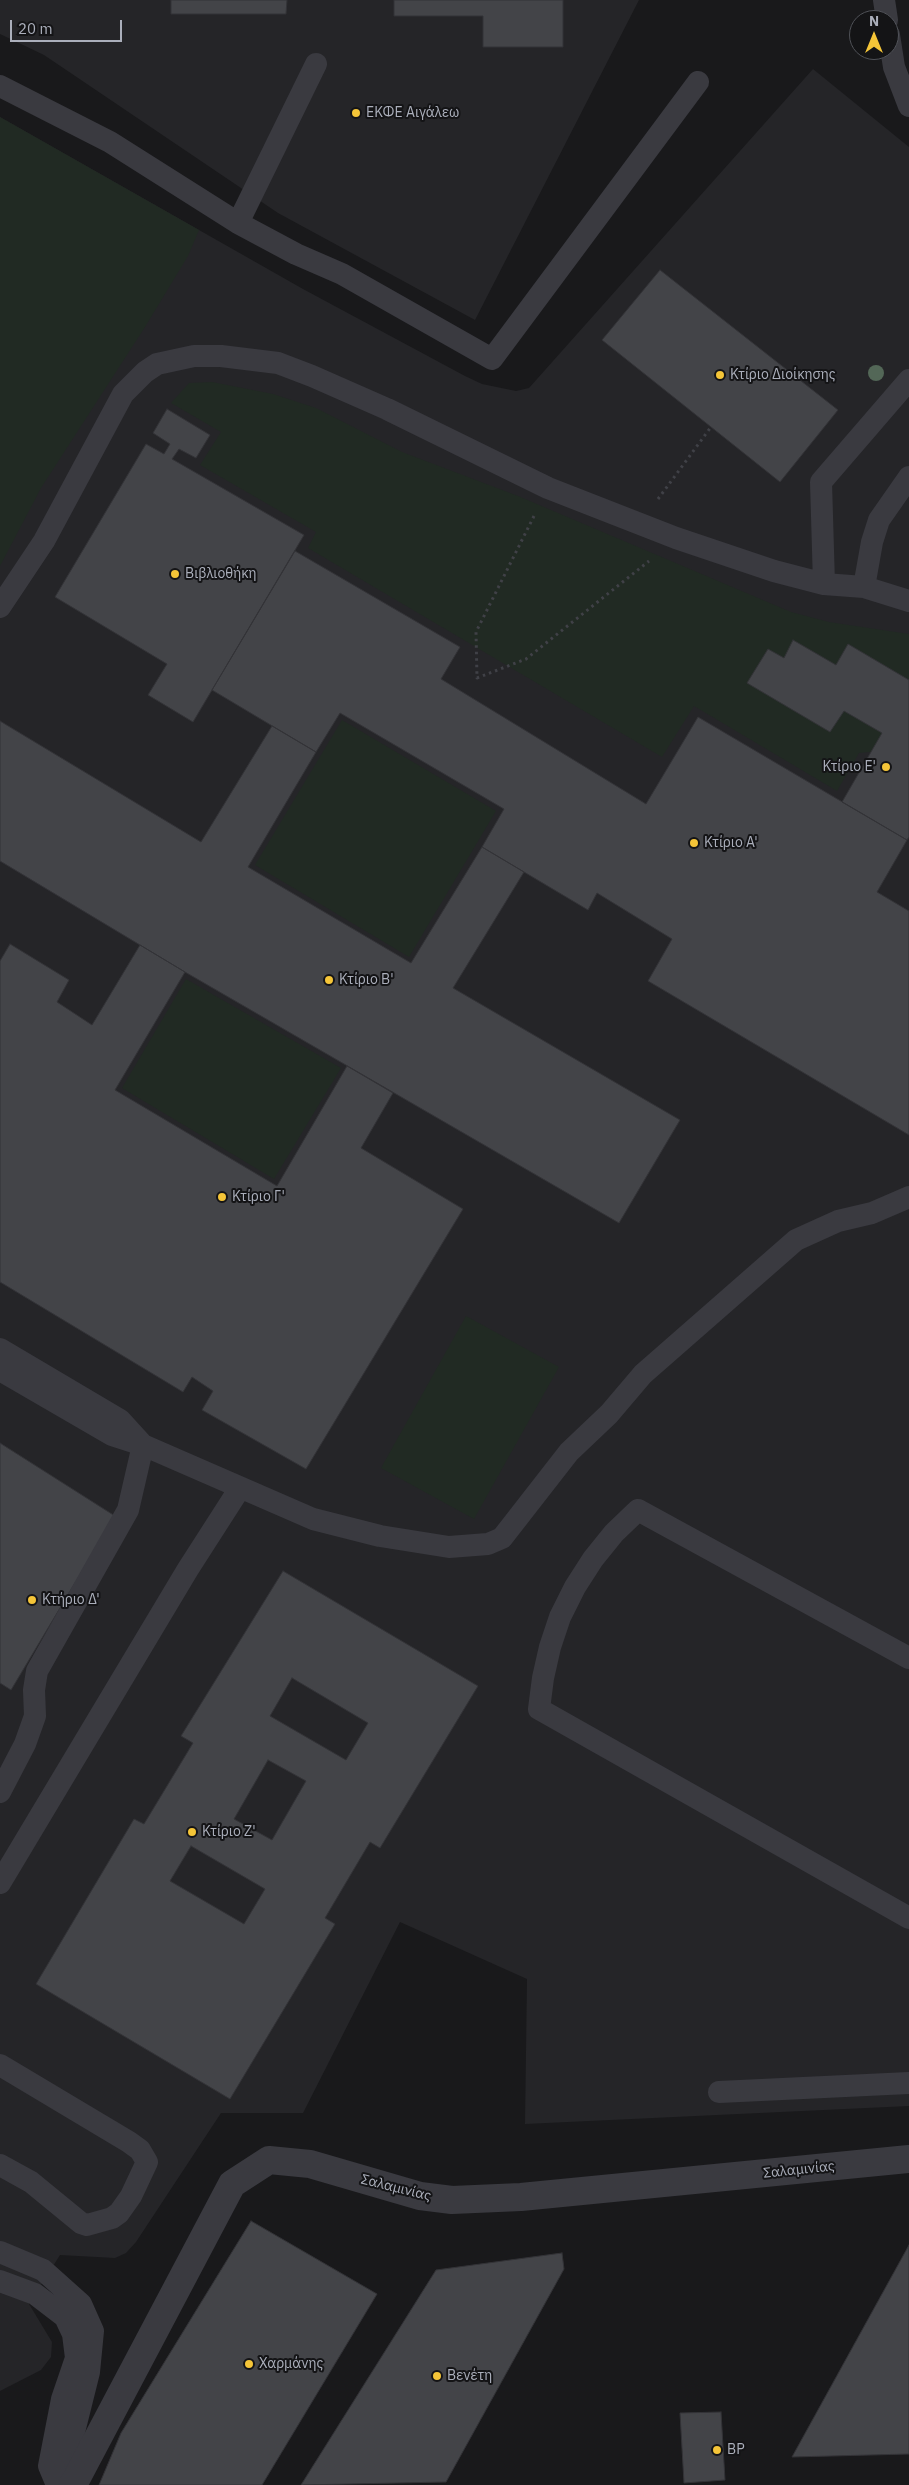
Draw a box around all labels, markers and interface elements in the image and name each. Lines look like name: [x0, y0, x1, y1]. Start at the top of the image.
scale bar: [12, 10, 125, 42]
north arrow: [849, 10, 899, 60]
text: N: [869, 12, 879, 30]
text: 20 m: [18, 19, 53, 38]
place label: ΕΚΦΕ Αιγάλεω: [366, 105, 459, 121]
marker: ΕΚΦΕ Αιγάλεω: [350, 107, 362, 119]
place label: Κτίριο Διοίκησης: [730, 367, 836, 383]
marker: Κτίριο Διοίκησης: [714, 369, 726, 381]
place label: Βιβλιοθήκη: [185, 566, 257, 582]
marker: Βιβλιοθήκη: [169, 568, 181, 580]
place label: Κτίριο Ε': [822, 759, 876, 775]
marker: Κτίριο Ε': [880, 761, 892, 773]
place label: Κτίριο Α': [704, 835, 758, 851]
marker: Κτίριο Α': [688, 837, 700, 849]
place label: Κτίριο Β': [339, 972, 394, 988]
marker: Κτίριο Β': [323, 974, 335, 986]
place label: Κτίριο Γ': [232, 1189, 285, 1205]
marker: Κτίριο Γ': [216, 1191, 228, 1203]
place label: Κτήριο Δ': [42, 1592, 100, 1608]
marker: Κτήριο Δ': [26, 1594, 38, 1606]
place label: Κτίριο Ζ': [202, 1824, 256, 1840]
marker: Κτίριο Ζ': [186, 1826, 198, 1838]
street label: Σαλαμινίας: [763, 2158, 835, 2182]
street label: Σαλαμινίας: [359, 2171, 433, 2205]
place label: Χαρμάνης: [259, 2356, 323, 2372]
marker: Χαρμάνης: [243, 2358, 255, 2370]
place label: Βενέτη: [447, 2368, 492, 2384]
marker: Βενέτη: [431, 2370, 443, 2382]
place label: BP: [727, 2442, 745, 2458]
marker: BP: [711, 2444, 723, 2456]

